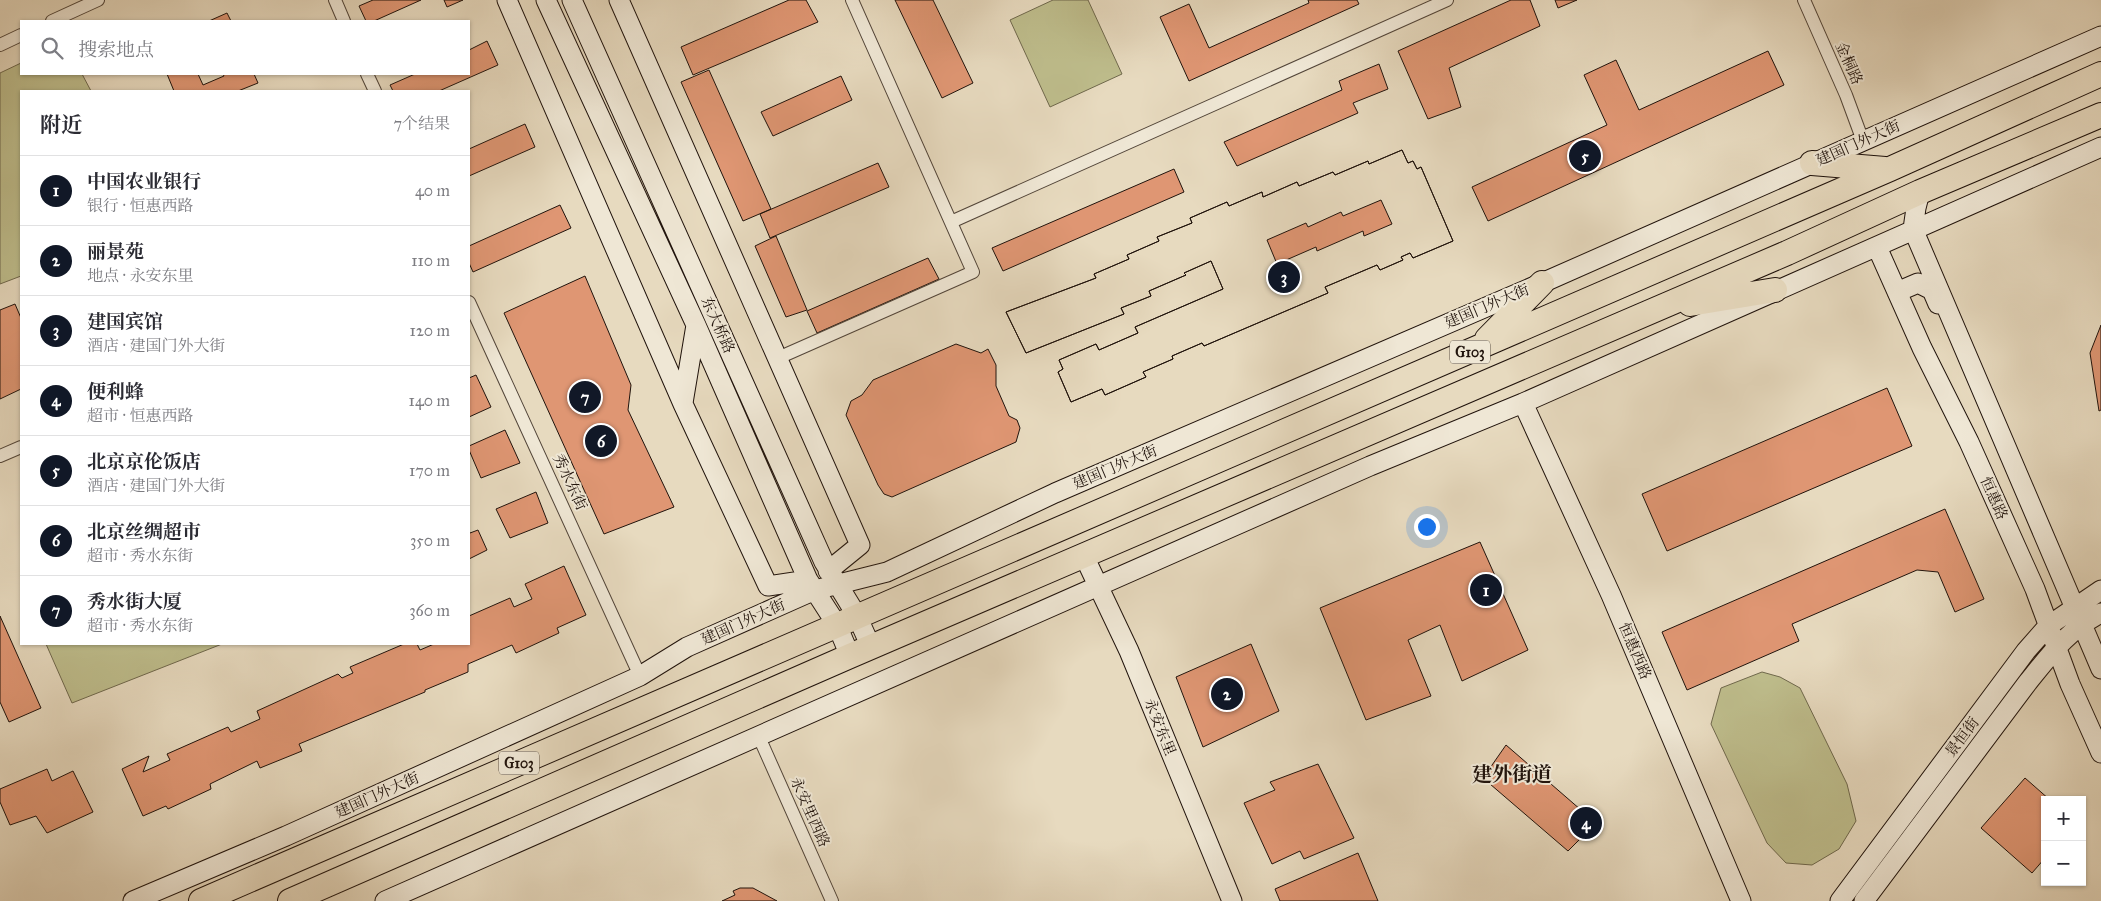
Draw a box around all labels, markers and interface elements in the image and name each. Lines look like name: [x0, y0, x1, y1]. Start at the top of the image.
search box: [20, 20, 470, 75]
icon: search: [38, 34, 66, 62]
text: 搜索地点: [78, 38, 154, 61]
street label: 金桐路: [1832, 39, 1866, 87]
text: 附近: [40, 112, 82, 138]
text: 7个结果: [393, 114, 450, 133]
street label: 建国门外大街: [1813, 116, 1903, 170]
pin: 5: [1569, 137, 1601, 175]
text: 中国农业银行: [87, 170, 201, 193]
text: 1: [53, 181, 59, 200]
text: 40 m: [415, 181, 450, 200]
text: 银行 · 恒惠西路: [87, 196, 193, 215]
text: 丽景苑: [87, 240, 144, 263]
text: 2: [52, 251, 60, 270]
text: 110 m: [411, 251, 450, 270]
pin: 3: [1268, 258, 1300, 296]
text: 地点 · 永安东里: [87, 266, 193, 285]
street label: 建国门外大街: [1442, 280, 1532, 332]
street label: 东大桥路: [698, 294, 738, 356]
text: 建国宾馆: [87, 310, 163, 333]
text: 3: [53, 321, 59, 340]
text: 120 m: [410, 321, 450, 340]
text: 酒店 · 建国门外大街: [87, 336, 225, 355]
road number: G103: [1450, 341, 1490, 364]
pin: 7: [569, 378, 601, 416]
text: 便利蜂: [87, 380, 144, 403]
text: 4: [52, 391, 60, 410]
text: 140 m: [409, 391, 450, 410]
text: 超市 · 恒惠西路: [87, 406, 193, 425]
pin: 6: [585, 422, 617, 460]
street label: 建国门外大街: [1070, 441, 1160, 493]
text: 北京京伦饭店: [87, 450, 201, 473]
street label: 秀水东街: [549, 451, 591, 513]
text: 5: [52, 461, 60, 480]
text: 170 m: [409, 461, 450, 480]
street label: 恒惠路: [1977, 474, 2011, 522]
text: 酒店 · 建国门外大街: [87, 476, 225, 495]
your location: [1414, 514, 1440, 540]
text: 北京丝绸超市: [87, 520, 201, 543]
text: 6: [52, 531, 60, 550]
text: 350 m: [410, 531, 450, 550]
text: 超市 · 秀水东街: [87, 546, 193, 565]
pin: 1: [1470, 571, 1502, 609]
text: 秀水街大厦: [87, 590, 182, 613]
street label: 建国门外大街: [698, 595, 788, 649]
text: 7: [52, 601, 60, 620]
text: 360 m: [409, 601, 450, 620]
text: 超市 · 秀水东街: [87, 616, 193, 635]
street label: 恒惠西路: [1615, 620, 1655, 682]
pin: 2: [1211, 675, 1243, 713]
street label: 永安东里: [1140, 696, 1180, 758]
street label: 景恒街: [1941, 714, 1983, 760]
road number: G103: [499, 751, 539, 774]
district label: 建外街道: [1472, 762, 1552, 786]
street label: 建国门外大街: [332, 768, 422, 822]
street label: 永安里西路: [787, 774, 833, 850]
map controls: [2041, 796, 2086, 886]
button: +: [2041, 796, 2086, 841]
pin: 4: [1570, 804, 1602, 842]
button: −: [2041, 841, 2086, 886]

